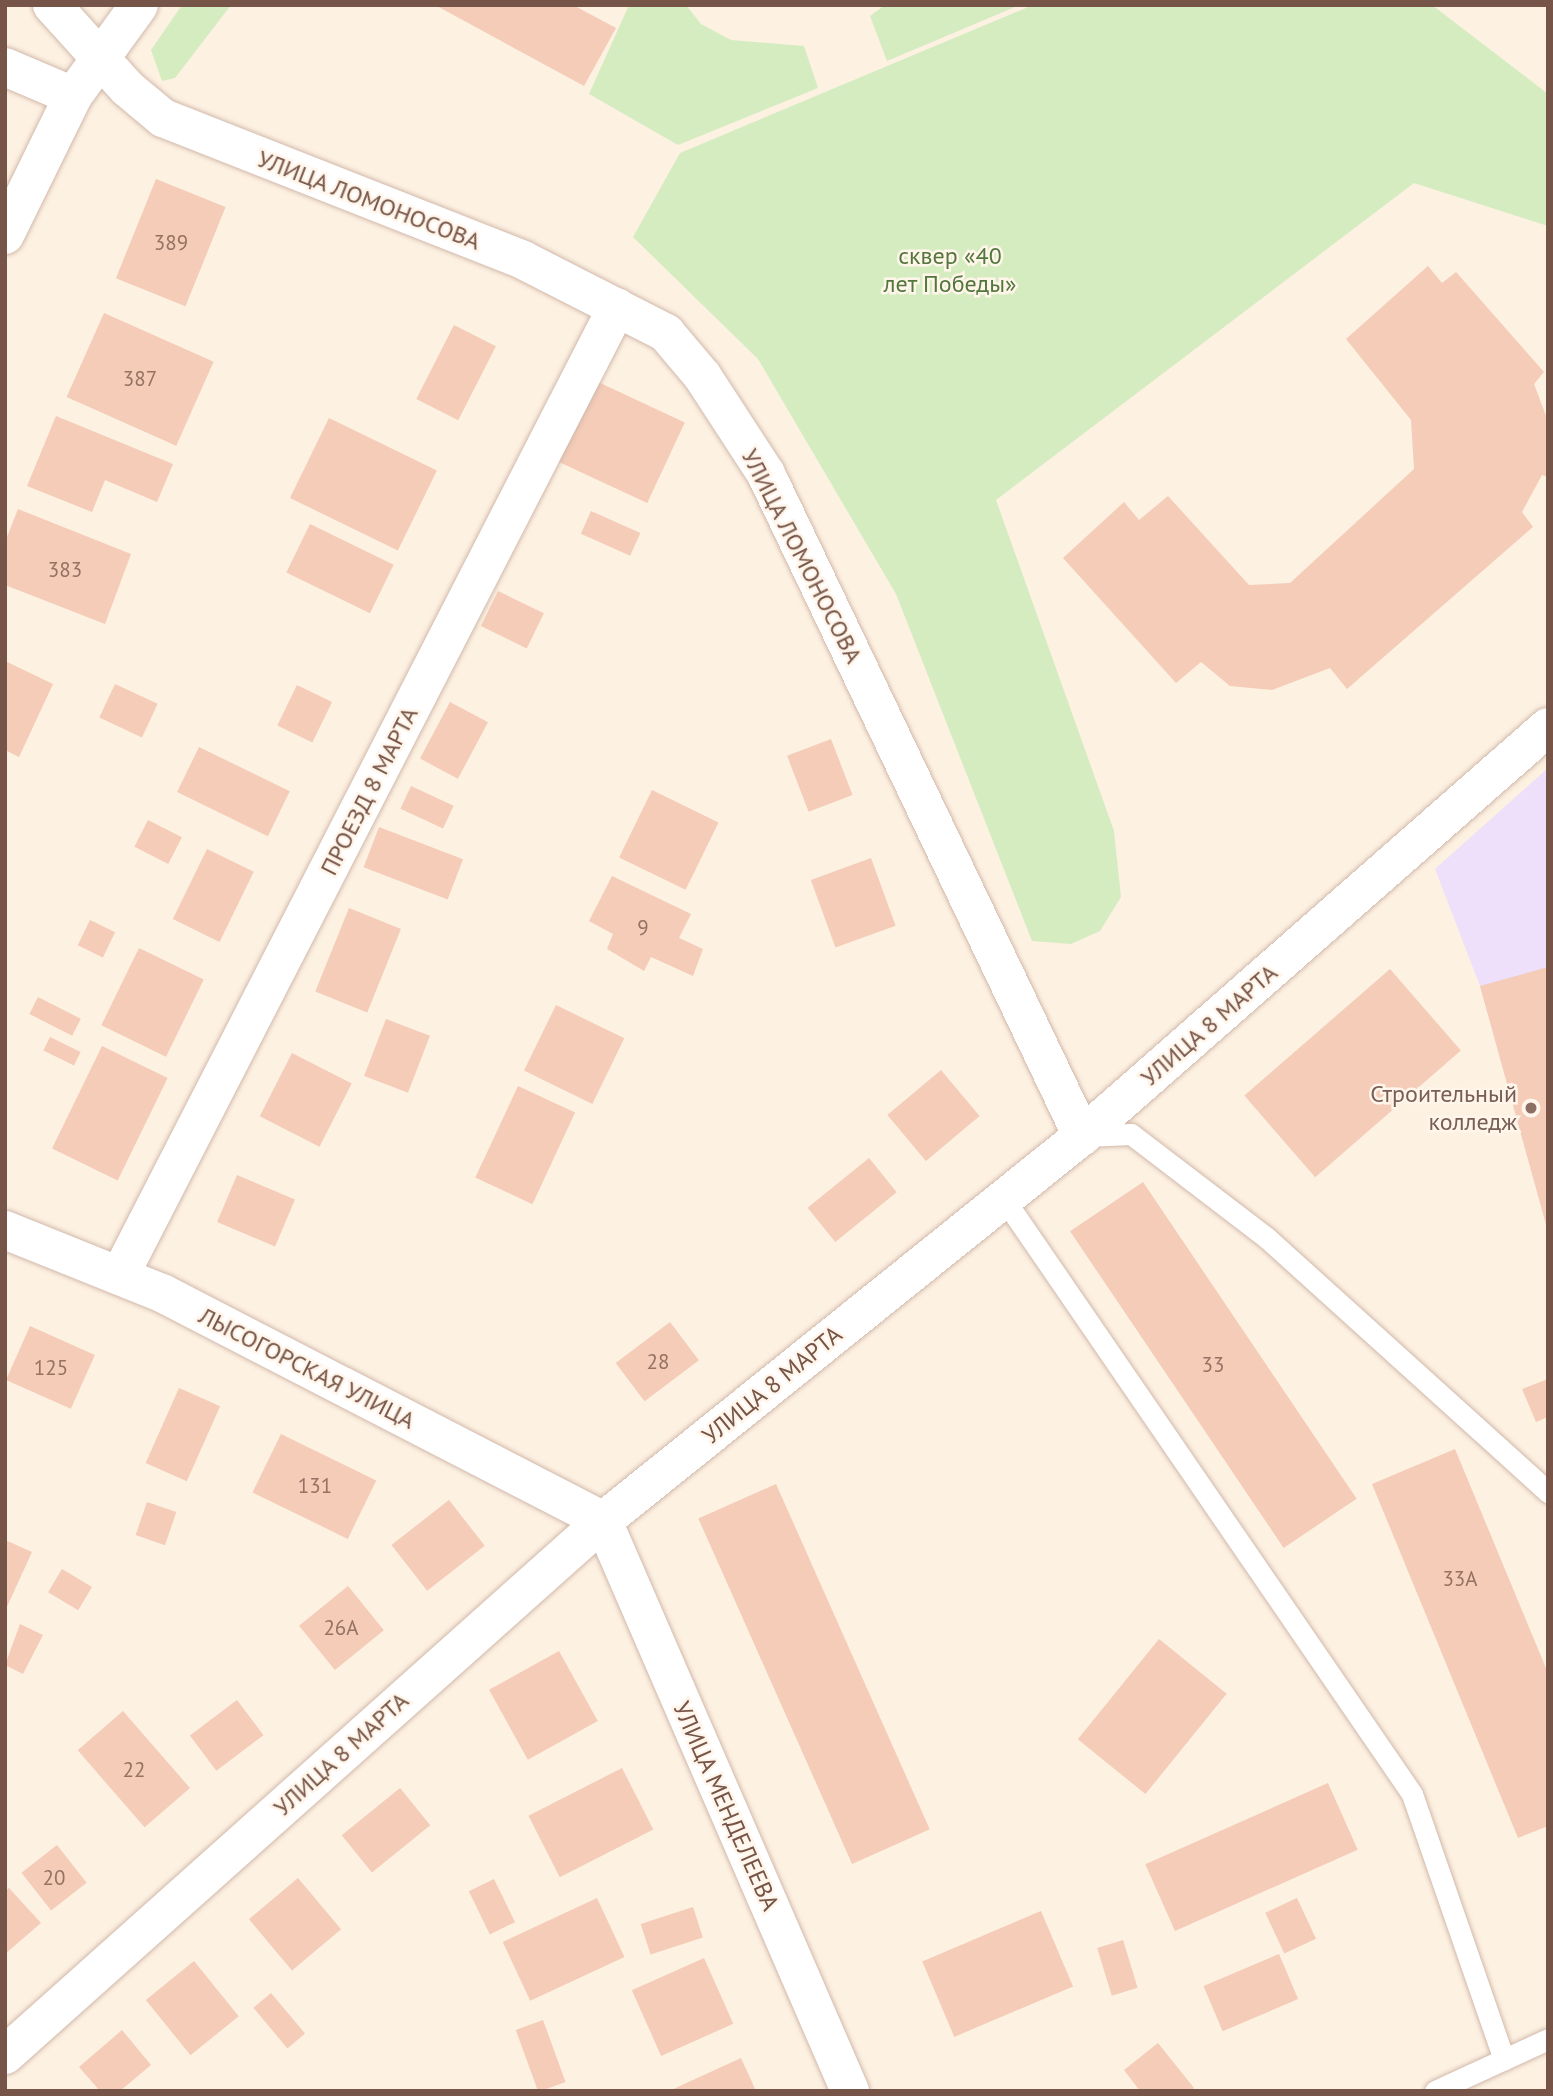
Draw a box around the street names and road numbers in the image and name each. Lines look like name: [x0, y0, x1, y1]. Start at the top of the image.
street label: УЛИЦА ЛОМОНОСОВА: [253, 144, 485, 256]
street label: УЛИЦА ЛОМОНОСОВА: [735, 444, 869, 668]
street label: ПРОЕЗД 8 МАРТА: [314, 702, 424, 880]
street label: УЛИЦА 8 МАРТА: [1135, 958, 1283, 1092]
street label: ЛЫСОГОРСКАЯ УЛИЦА: [194, 1301, 420, 1435]
street label: УЛИЦА 8 МАРТА: [696, 1320, 848, 1450]
street label: УЛИЦА 8 МАРТА: [267, 1686, 415, 1822]
street label: УЛИЦА МЕНДЕЛЕЕВА: [667, 1697, 785, 1915]

